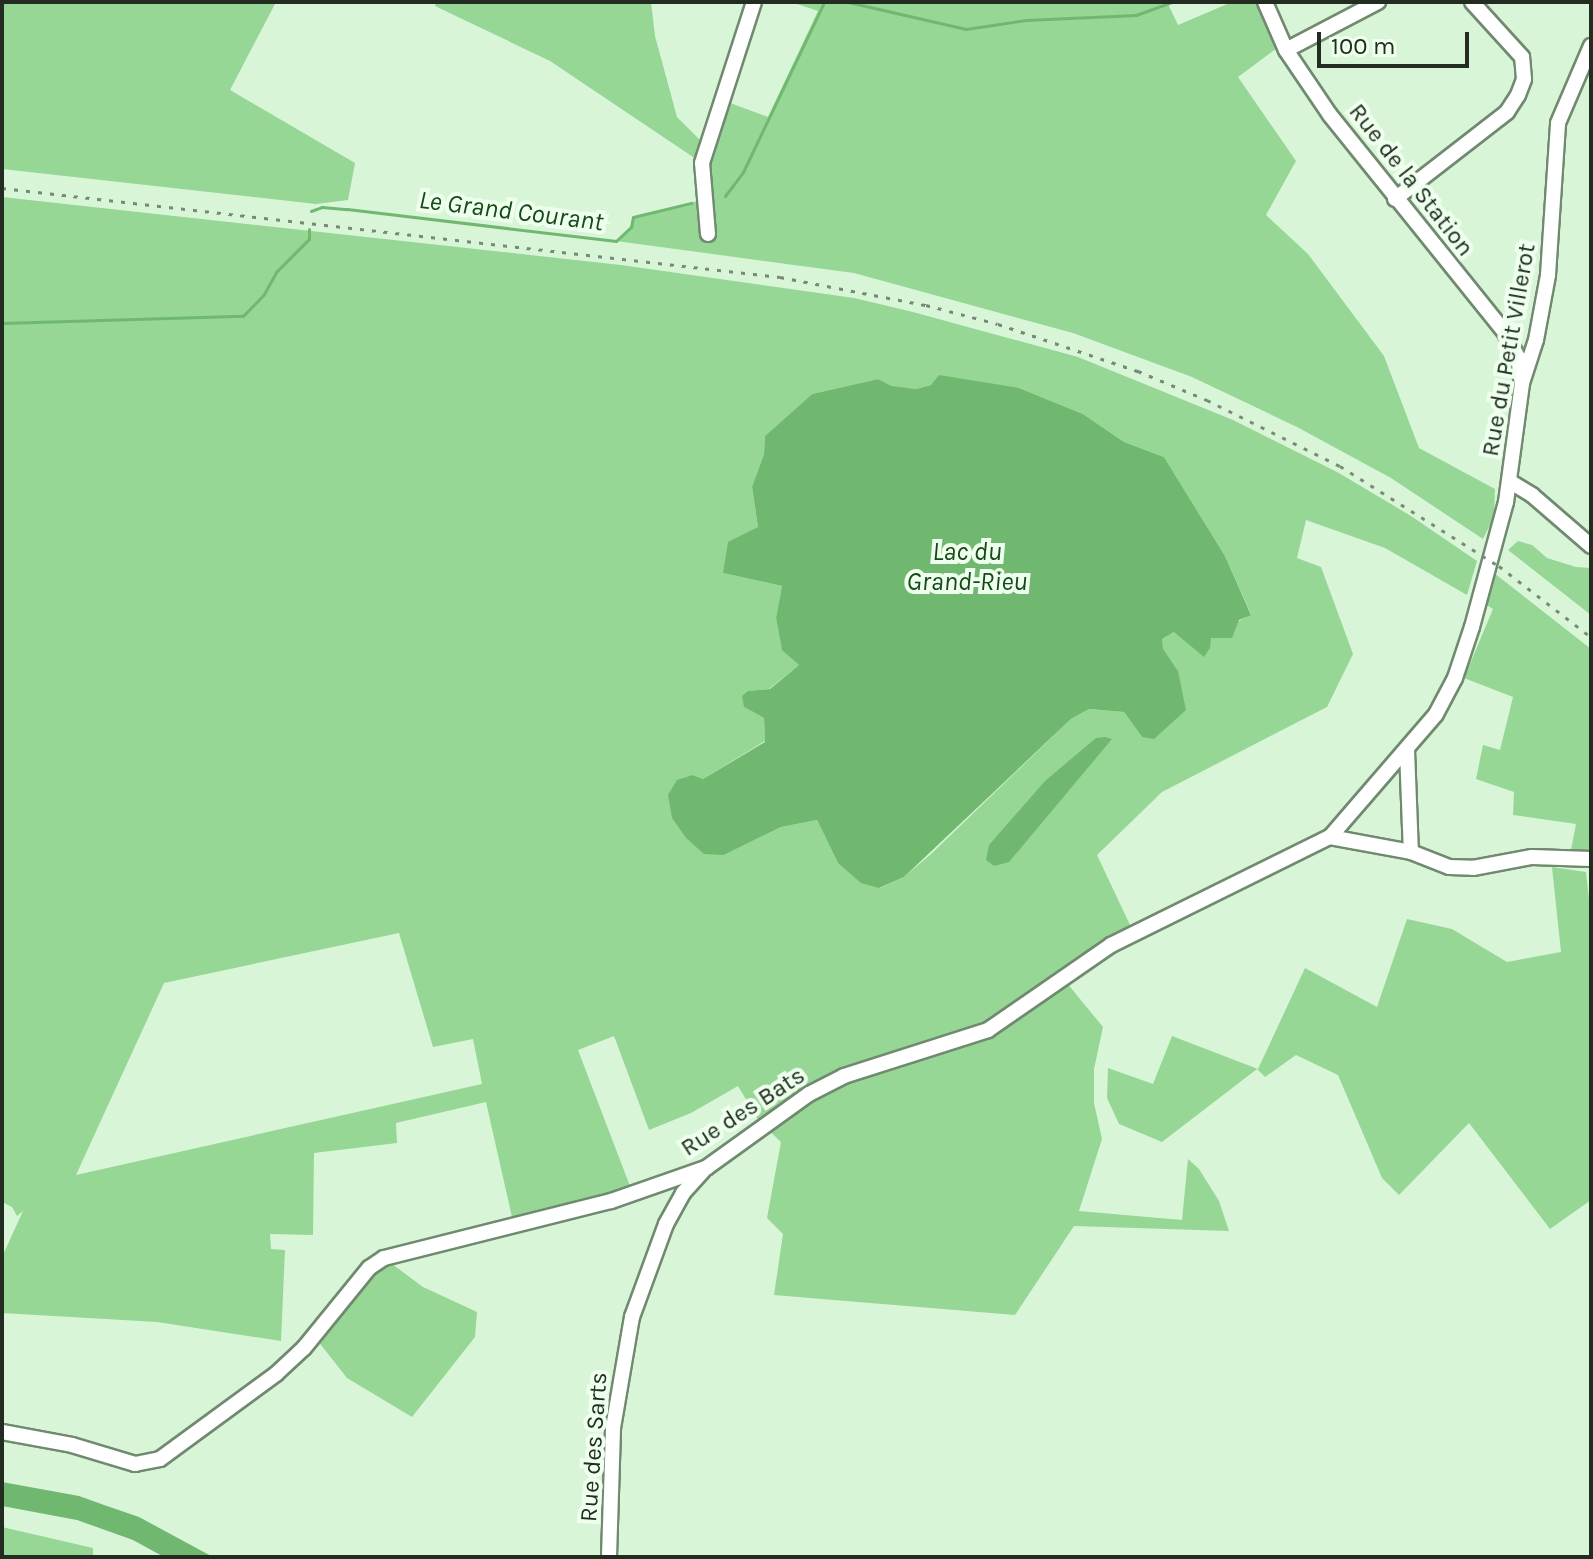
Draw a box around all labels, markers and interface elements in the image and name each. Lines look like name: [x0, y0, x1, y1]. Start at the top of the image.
scale bar: [1321, 16, 1473, 66]
text: 100 m: [1331, 32, 1396, 60]
street label: Rue de la Station: [1343, 98, 1479, 262]
water label: Le Grand Courant: [417, 184, 605, 238]
street label: Rue du Petit Villerot: [1476, 241, 1542, 459]
water label: Lac du Grand-Rieu: [907, 536, 1027, 598]
street label: Rue des Bats: [676, 1061, 810, 1163]
street label: Rue des Sarts: [574, 1371, 614, 1523]

